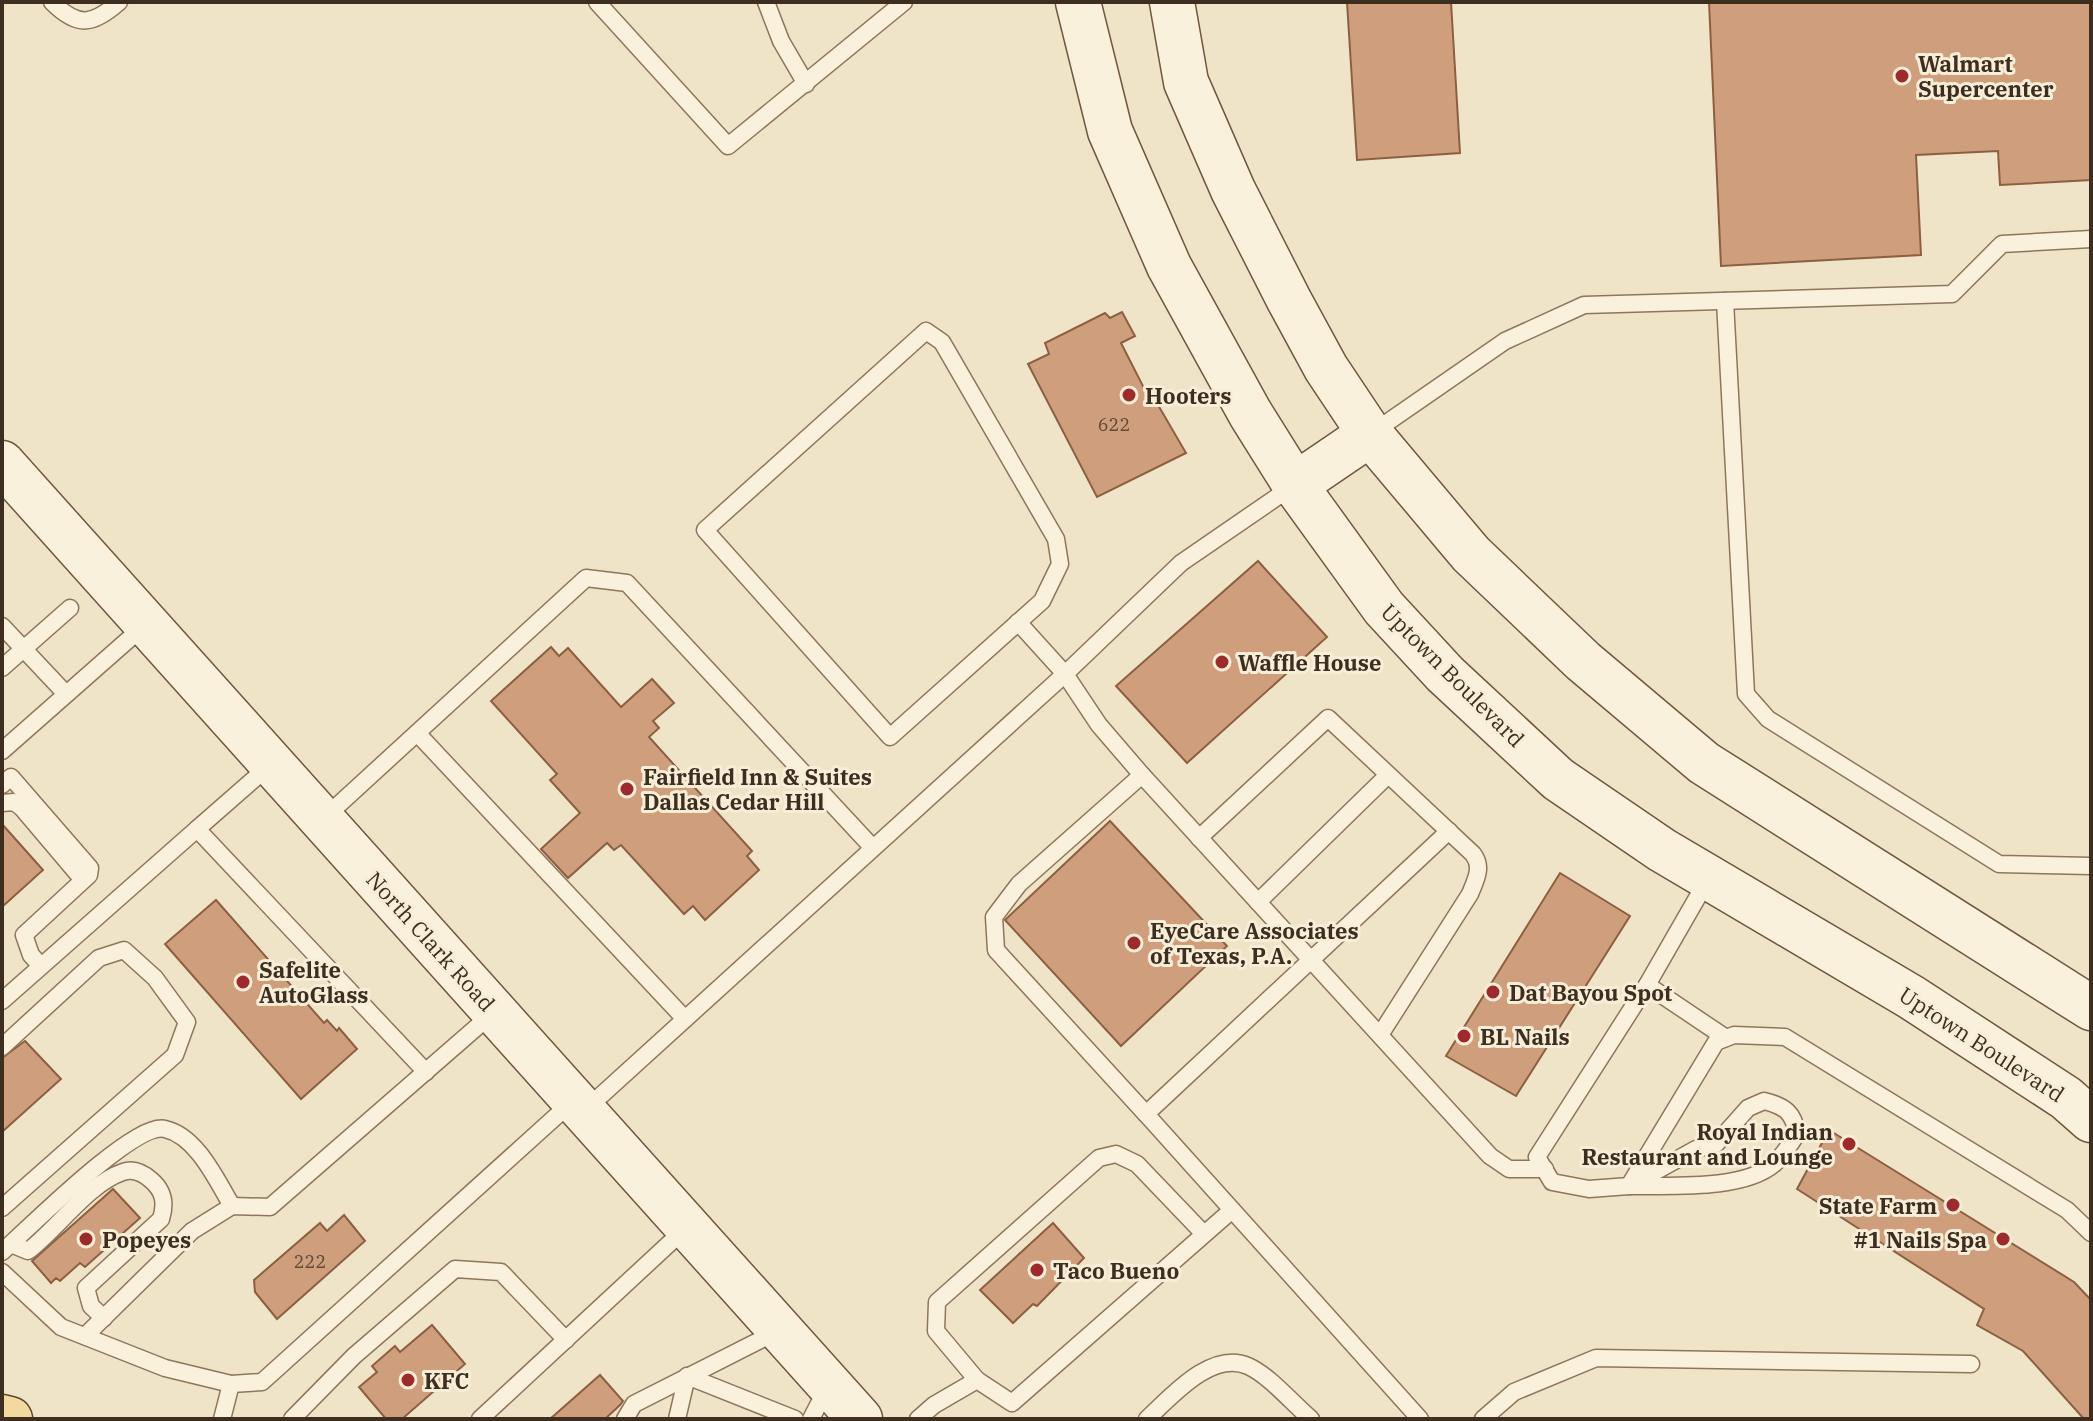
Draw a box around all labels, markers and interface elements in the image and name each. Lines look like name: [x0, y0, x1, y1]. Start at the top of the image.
place label: Walmart Supercenter: [1918, 49, 2054, 103]
marker: Walmart Supercenter: [1893, 67, 1911, 85]
place label: Hooters: [1145, 381, 1231, 410]
marker: Hooters: [1120, 386, 1138, 404]
house number: 622: [1098, 413, 1130, 436]
street label: Uptown Boulevard: [1375, 597, 1531, 753]
place label: Waffle House: [1238, 648, 1382, 677]
marker: Waffle House: [1213, 653, 1231, 671]
place label: Fairfield Inn & Suites Dallas Cedar Hill: [643, 762, 872, 816]
marker: Fairfield Inn & Suites Dallas Cedar Hill: [618, 780, 636, 798]
street label: North Clark Road: [360, 865, 502, 1017]
place label: EyeCare Associates of Texas, P.A.: [1150, 916, 1359, 970]
marker: EyeCare Associates of Texas, P.A.: [1125, 934, 1143, 952]
place label: Safelite AutoGlass: [259, 955, 368, 1009]
marker: Safelite AutoGlass: [234, 973, 252, 991]
place label: Dat Bayou Spot: [1509, 978, 1672, 1007]
street label: Uptown Boulevard: [1894, 980, 2070, 1108]
marker: Dat Bayou Spot: [1484, 983, 1502, 1001]
place label: BL Nails: [1480, 1022, 1570, 1051]
marker: BL Nails: [1455, 1027, 1473, 1045]
place label: Royal Indian Restaurant and Lounge: [1581, 1117, 1833, 1171]
marker: Royal Indian Restaurant and Lounge: [1840, 1135, 1858, 1153]
place label: State Farm: [1819, 1191, 1937, 1220]
marker: State Farm: [1944, 1196, 1962, 1214]
place label: Popeyes: [102, 1225, 191, 1254]
place label: #1 Nails Spa: [1854, 1225, 1987, 1254]
marker: Popeyes: [77, 1230, 95, 1248]
marker: #1 Nails Spa: [1994, 1230, 2012, 1248]
house number: 222: [294, 1250, 326, 1273]
place label: Taco Bueno: [1053, 1256, 1179, 1285]
marker: Taco Bueno: [1028, 1261, 1046, 1279]
place label: KFC: [424, 1366, 469, 1395]
marker: KFC: [399, 1371, 417, 1389]

